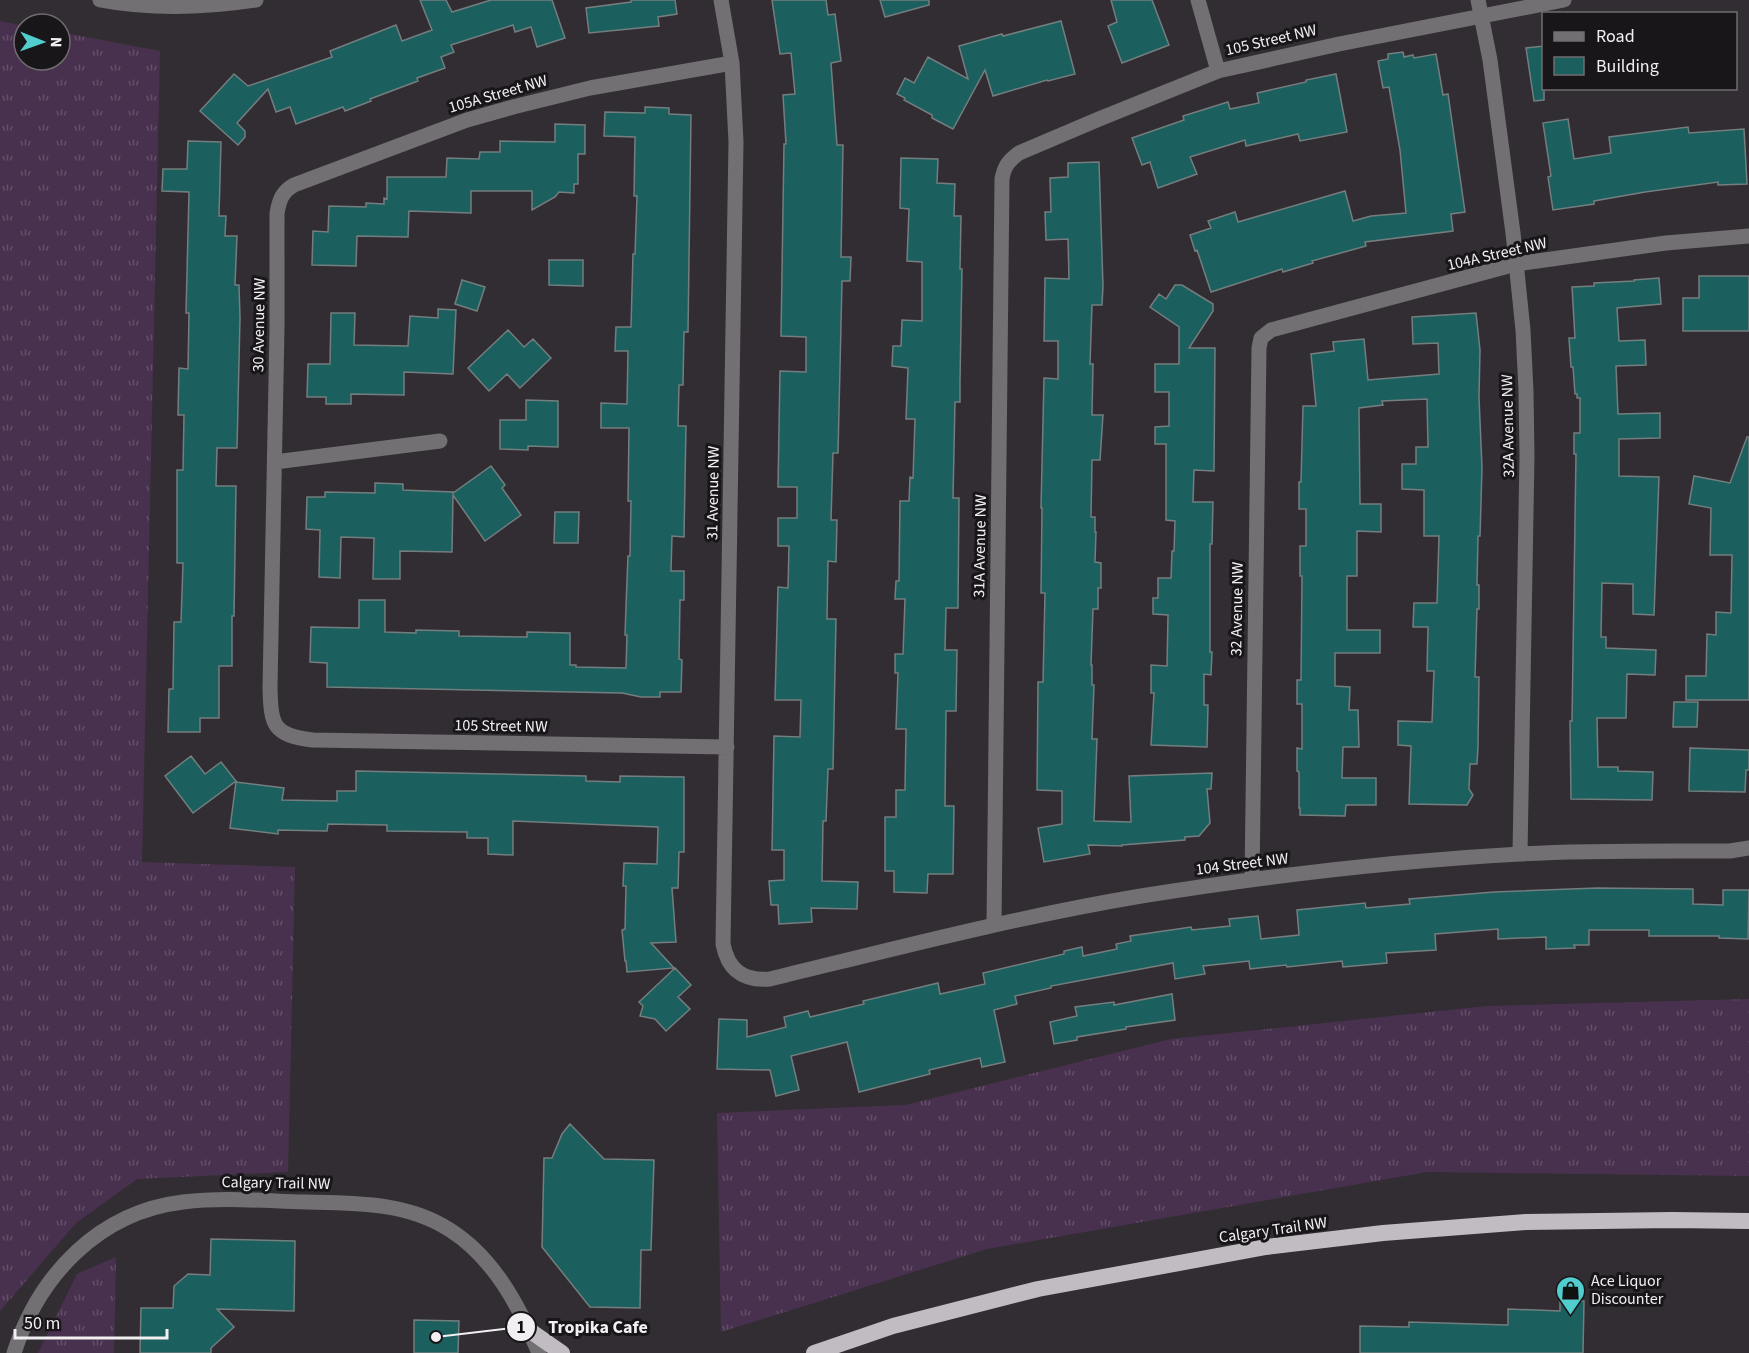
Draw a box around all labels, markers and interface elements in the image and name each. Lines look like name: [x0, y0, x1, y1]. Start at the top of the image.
north arrow: [12, 12, 72, 72]
legend: [1542, 12, 1737, 90]
street label: 105 Street NW: [1223, 19, 1319, 61]
text: Road: [1596, 24, 1635, 49]
text: N: [45, 37, 67, 48]
text: Building: [1596, 54, 1659, 79]
street label: 105A Street NW: [446, 69, 550, 119]
street label: 104A Street NW: [1445, 232, 1550, 276]
street label: 30 Avenue NW: [247, 277, 271, 372]
street label: 32A Avenue NW: [1496, 374, 1520, 478]
street label: 31 Avenue NW: [701, 445, 725, 540]
street label: 31A Avenue NW: [968, 494, 992, 598]
street label: 32 Avenue NW: [1225, 561, 1249, 656]
street label: 105 Street NW: [454, 714, 548, 738]
street label: 104 Street NW: [1194, 847, 1290, 881]
street label: Calgary Trail NW: [221, 1171, 331, 1195]
street label: Calgary Trail NW: [1217, 1211, 1329, 1248]
place label: Ace Liquor Discounter: [1591, 1270, 1664, 1310]
shop icon: Ace Liquor Discounter: [1554, 1274, 1586, 1316]
scale bar: [15, 1302, 166, 1340]
callout: Tropika Cafe: [506, 1309, 659, 1345]
text: 50 m: [24, 1311, 60, 1336]
text: 1: [516, 1315, 526, 1340]
text: Tropika Cafe: [548, 1315, 648, 1340]

